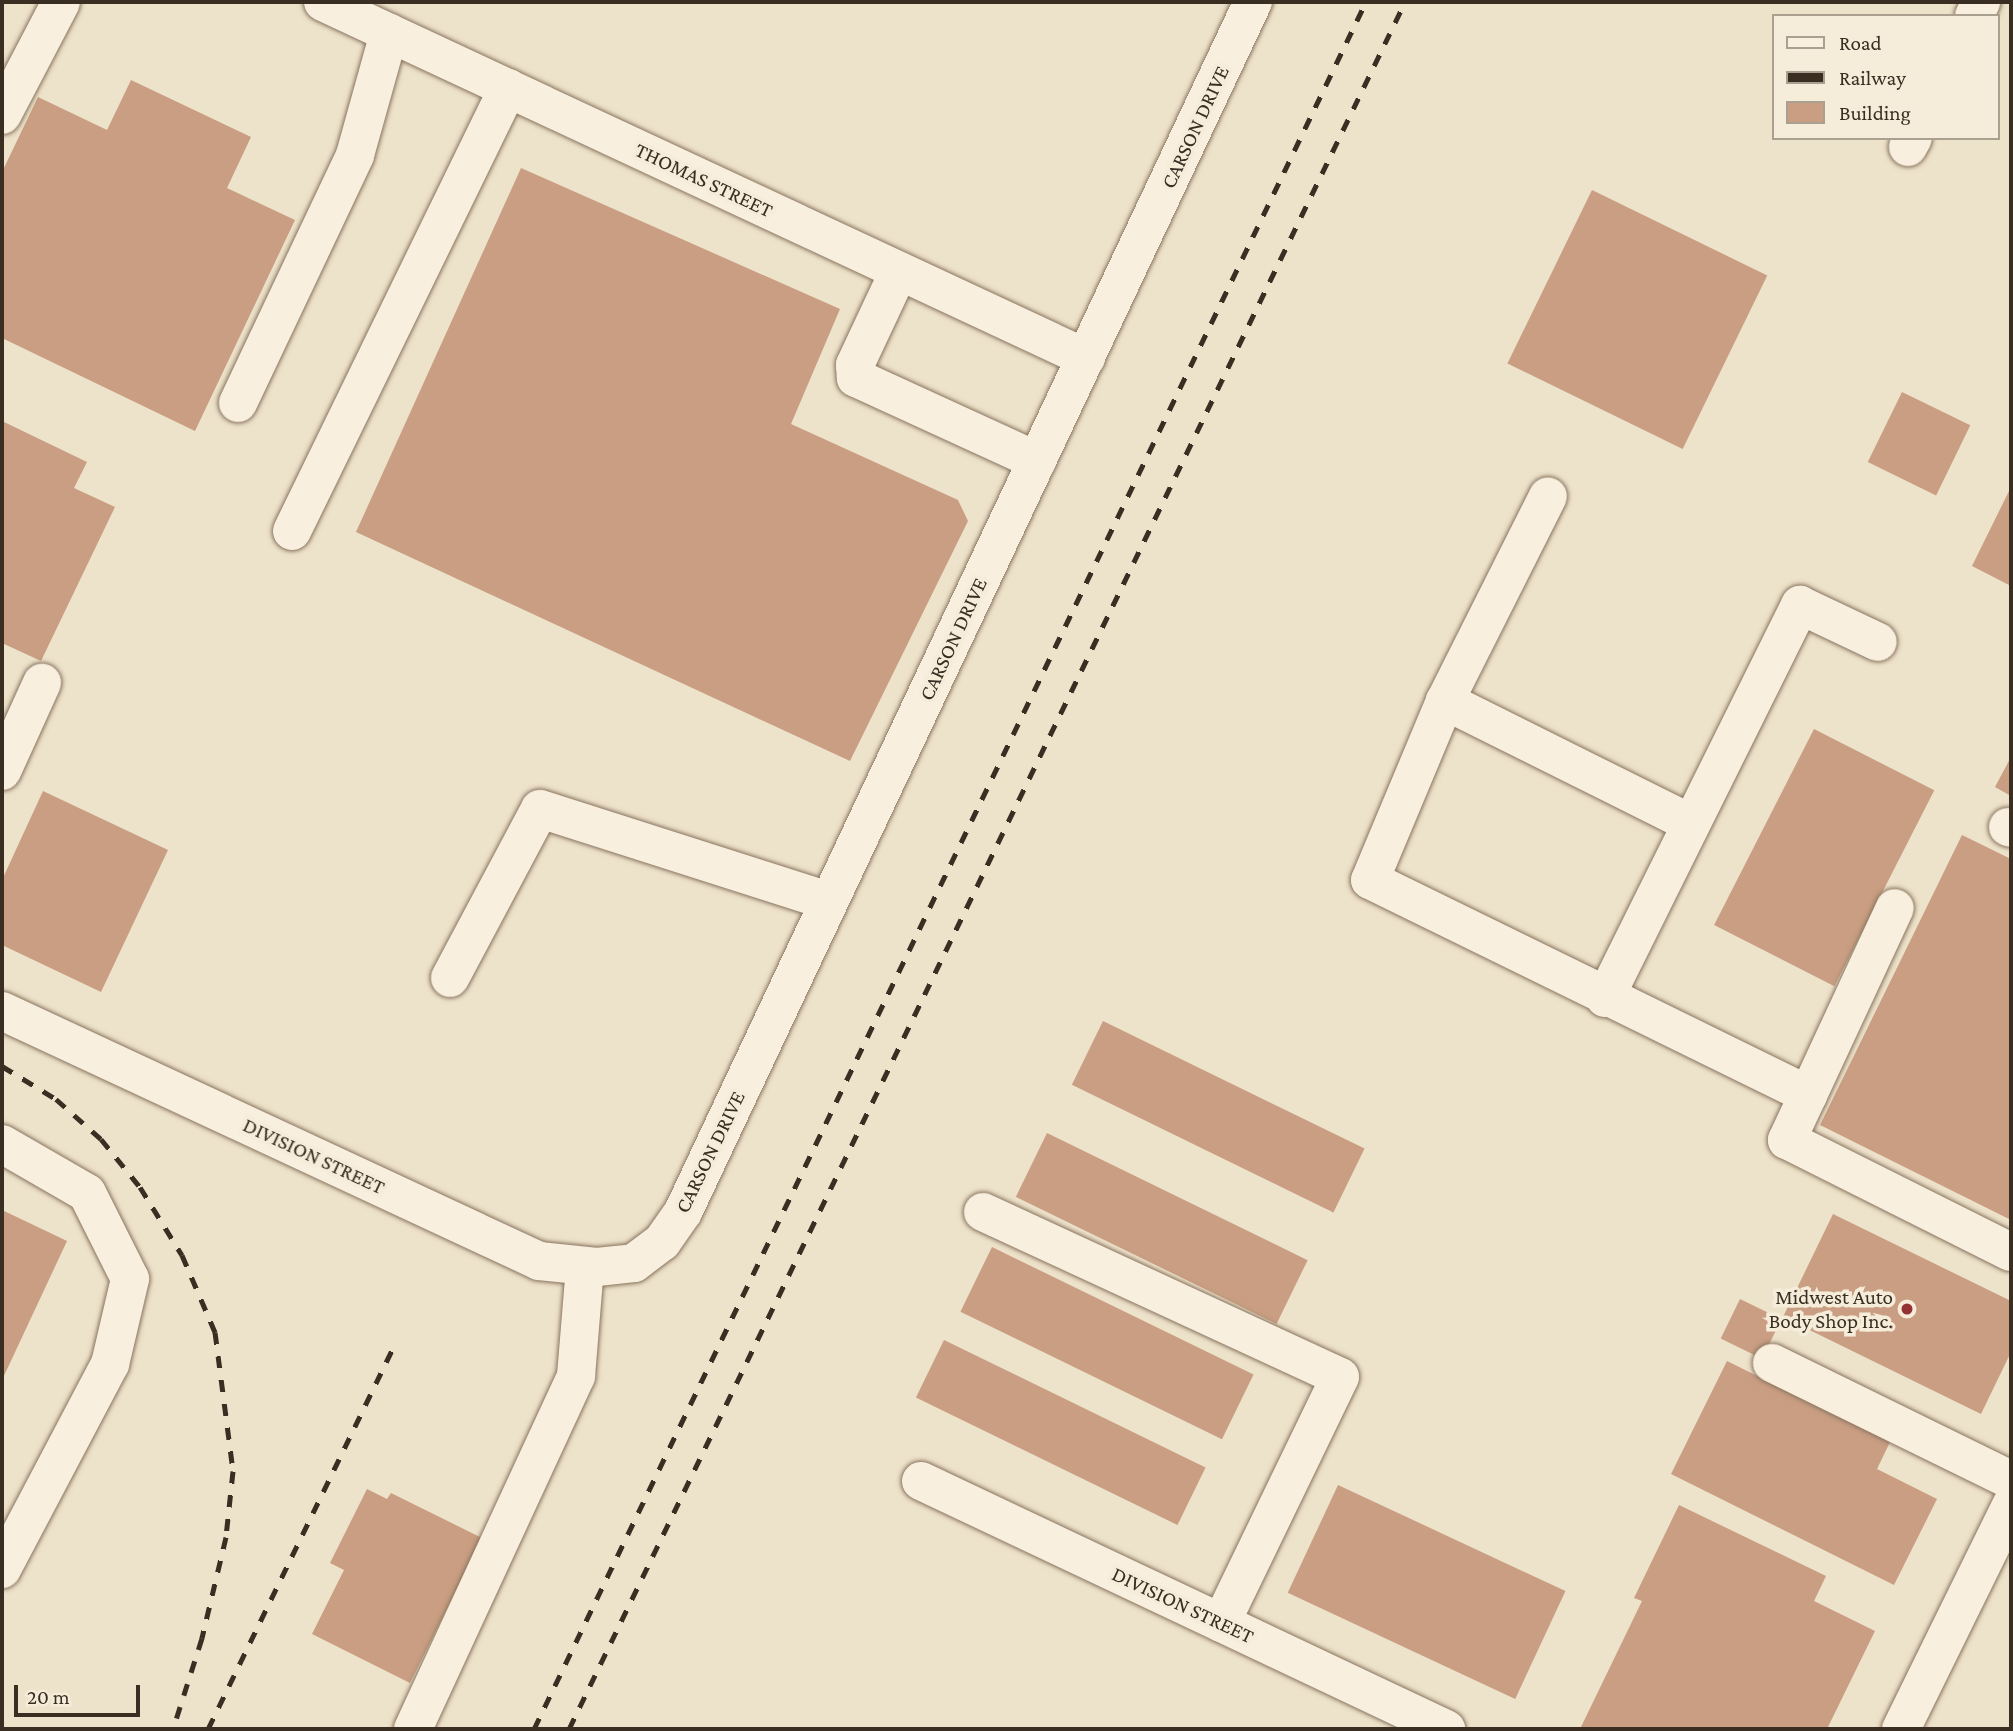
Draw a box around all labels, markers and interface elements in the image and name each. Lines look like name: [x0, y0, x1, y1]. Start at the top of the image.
legend: [1772, 14, 1999, 140]
text: Road: [1839, 31, 1882, 55]
street label: CARSON DRIVE: [1156, 62, 1234, 192]
text: Railway: [1839, 66, 1906, 90]
text: Building: [1839, 101, 1911, 125]
street label: THOMAS STREET: [631, 137, 777, 223]
street label: CARSON DRIVE: [914, 574, 992, 704]
street label: CARSON DRIVE: [670, 1087, 750, 1217]
street label: DIVISION STREET: [239, 1112, 389, 1200]
place label: Midwest Auto Body Shop Inc.: [1769, 1284, 1893, 1334]
marker: Midwest Auto Body Shop Inc.: [1899, 1301, 1915, 1317]
street label: DIVISION STREET: [1108, 1561, 1258, 1649]
scale bar: [18, 1672, 144, 1716]
text: 20 m: [27, 1685, 70, 1709]

